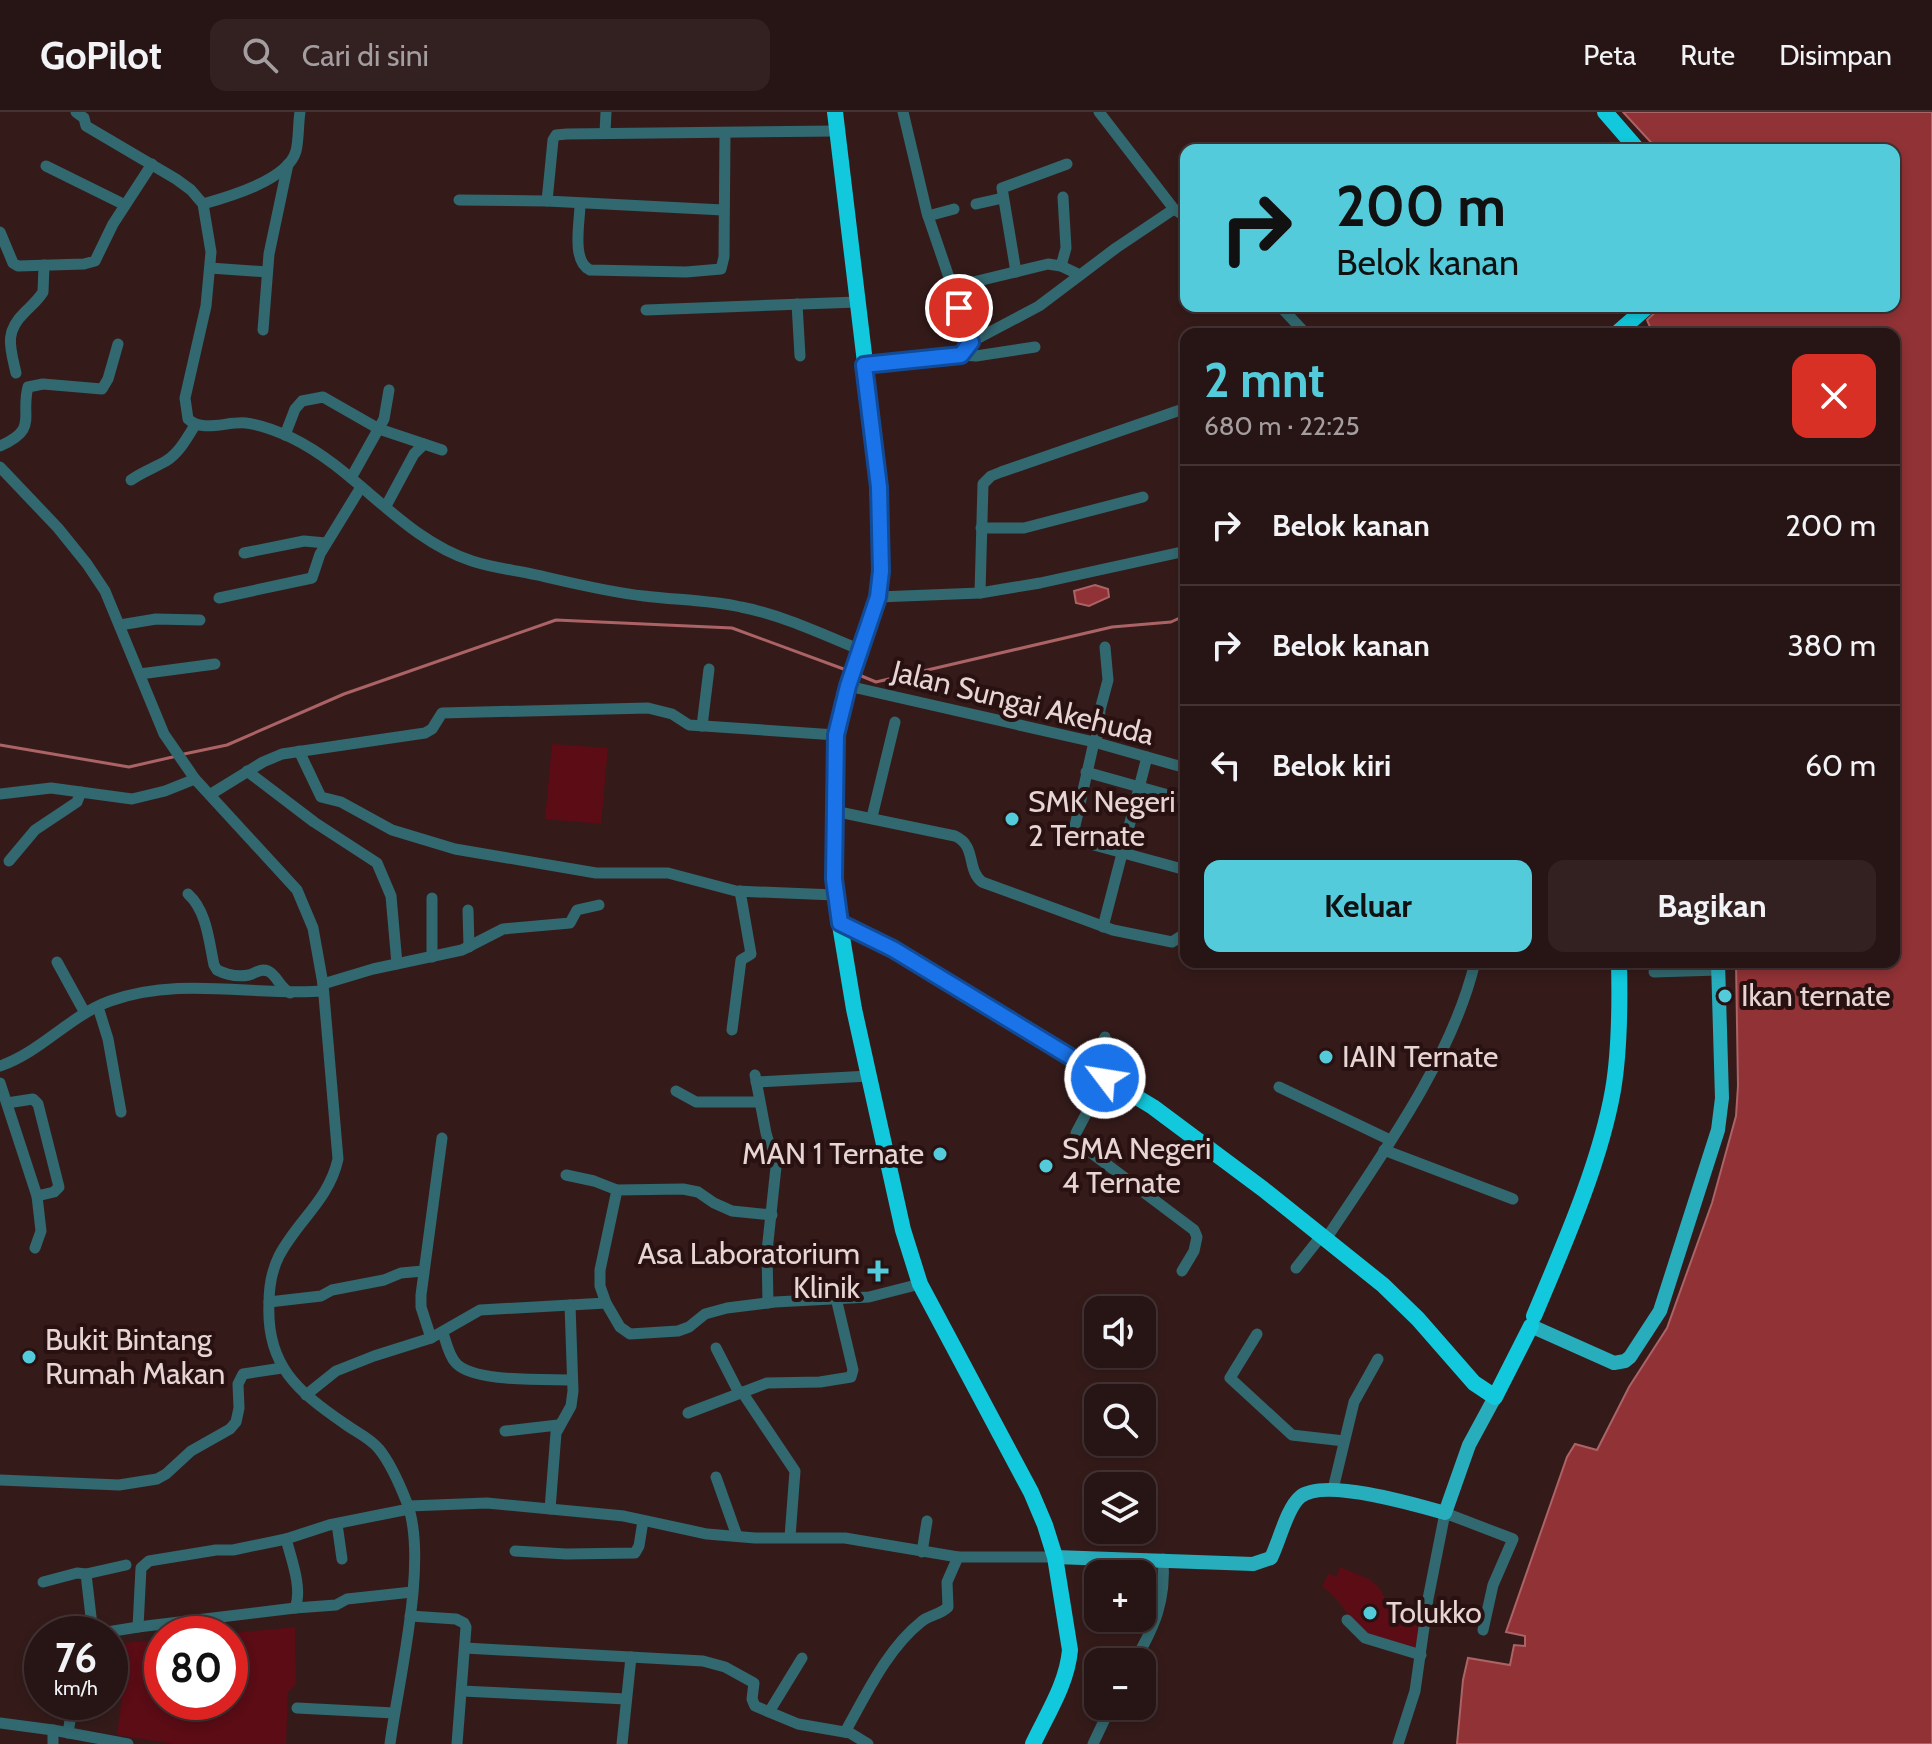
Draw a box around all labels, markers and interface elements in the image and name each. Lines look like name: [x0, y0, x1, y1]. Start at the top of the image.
search box: [210, 19, 770, 91]
text: GoPilot: [40, 32, 162, 79]
icon: search: [238, 33, 282, 77]
text: Cari di sini: [302, 37, 429, 74]
text: Peta: [1583, 38, 1636, 72]
text: Rute: [1680, 38, 1735, 72]
text: Disimpan: [1779, 38, 1892, 72]
text: 200 m: [1336, 172, 1506, 240]
icon: right: [1204, 176, 1308, 280]
text: Belok kanan: [1336, 240, 1519, 284]
pin: [925, 274, 993, 342]
icon: arrive: [937, 286, 981, 330]
text: 2 mnt: [1204, 351, 1325, 409]
button: close: [1792, 354, 1876, 438]
text: 680 m · 22:25: [1204, 410, 1360, 442]
icon: right: [1204, 503, 1248, 547]
text: Belok kanan: [1272, 507, 1430, 544]
text: 200 m: [1785, 507, 1876, 544]
icon: right: [1204, 623, 1248, 667]
text: Belok kanan: [1272, 627, 1430, 664]
text: 380 m: [1788, 627, 1876, 664]
street label: Jalan Sungai Akehuda: [887, 652, 1159, 753]
icon: left: [1204, 743, 1248, 787]
text: Belok kiri: [1272, 747, 1391, 784]
text: 60 m: [1805, 747, 1876, 784]
place label: SMK Negeri 2 Ternate: [1028, 783, 1176, 854]
marker: SMK Negeri 2 Ternate: [1003, 810, 1021, 828]
button: Keluar: [1204, 860, 1532, 952]
button: Bagikan: [1548, 860, 1876, 952]
place label: Ikan ternate: [1741, 977, 1891, 1014]
marker: Ikan ternate: [1716, 987, 1734, 1005]
position arrow: [1063, 1036, 1147, 1120]
place label: IAIN Ternate: [1342, 1038, 1498, 1075]
marker: IAIN Ternate: [1317, 1048, 1335, 1066]
place label: SMA Negeri 4 Ternate: [1062, 1130, 1211, 1201]
place label: MAN 1 Ternate: [742, 1135, 924, 1172]
marker: MAN 1 Ternate: [931, 1145, 949, 1163]
marker: SMA Negeri 4 Ternate: [1037, 1157, 1055, 1175]
place label: Asa Laboratorium Klinik: [638, 1235, 861, 1306]
marker: Asa Laboratorium Klinik: [867, 1260, 889, 1282]
map controls: [1084, 1296, 1156, 1720]
button: sound: [1084, 1296, 1156, 1368]
place label: Bukit Bintang Rumah Makan: [45, 1321, 225, 1392]
marker: Bukit Bintang Rumah Makan: [20, 1348, 38, 1366]
button: search: [1084, 1384, 1156, 1456]
button: layers: [1084, 1472, 1156, 1544]
button: +: [1084, 1560, 1156, 1632]
place label: Tolukko: [1386, 1594, 1482, 1631]
marker: Tolukko: [1361, 1604, 1379, 1622]
speed limit sign: 80: [144, 1616, 248, 1720]
text: 76: [55, 1633, 97, 1682]
button: −: [1084, 1648, 1156, 1720]
text: km/h: [54, 1676, 98, 1700]

